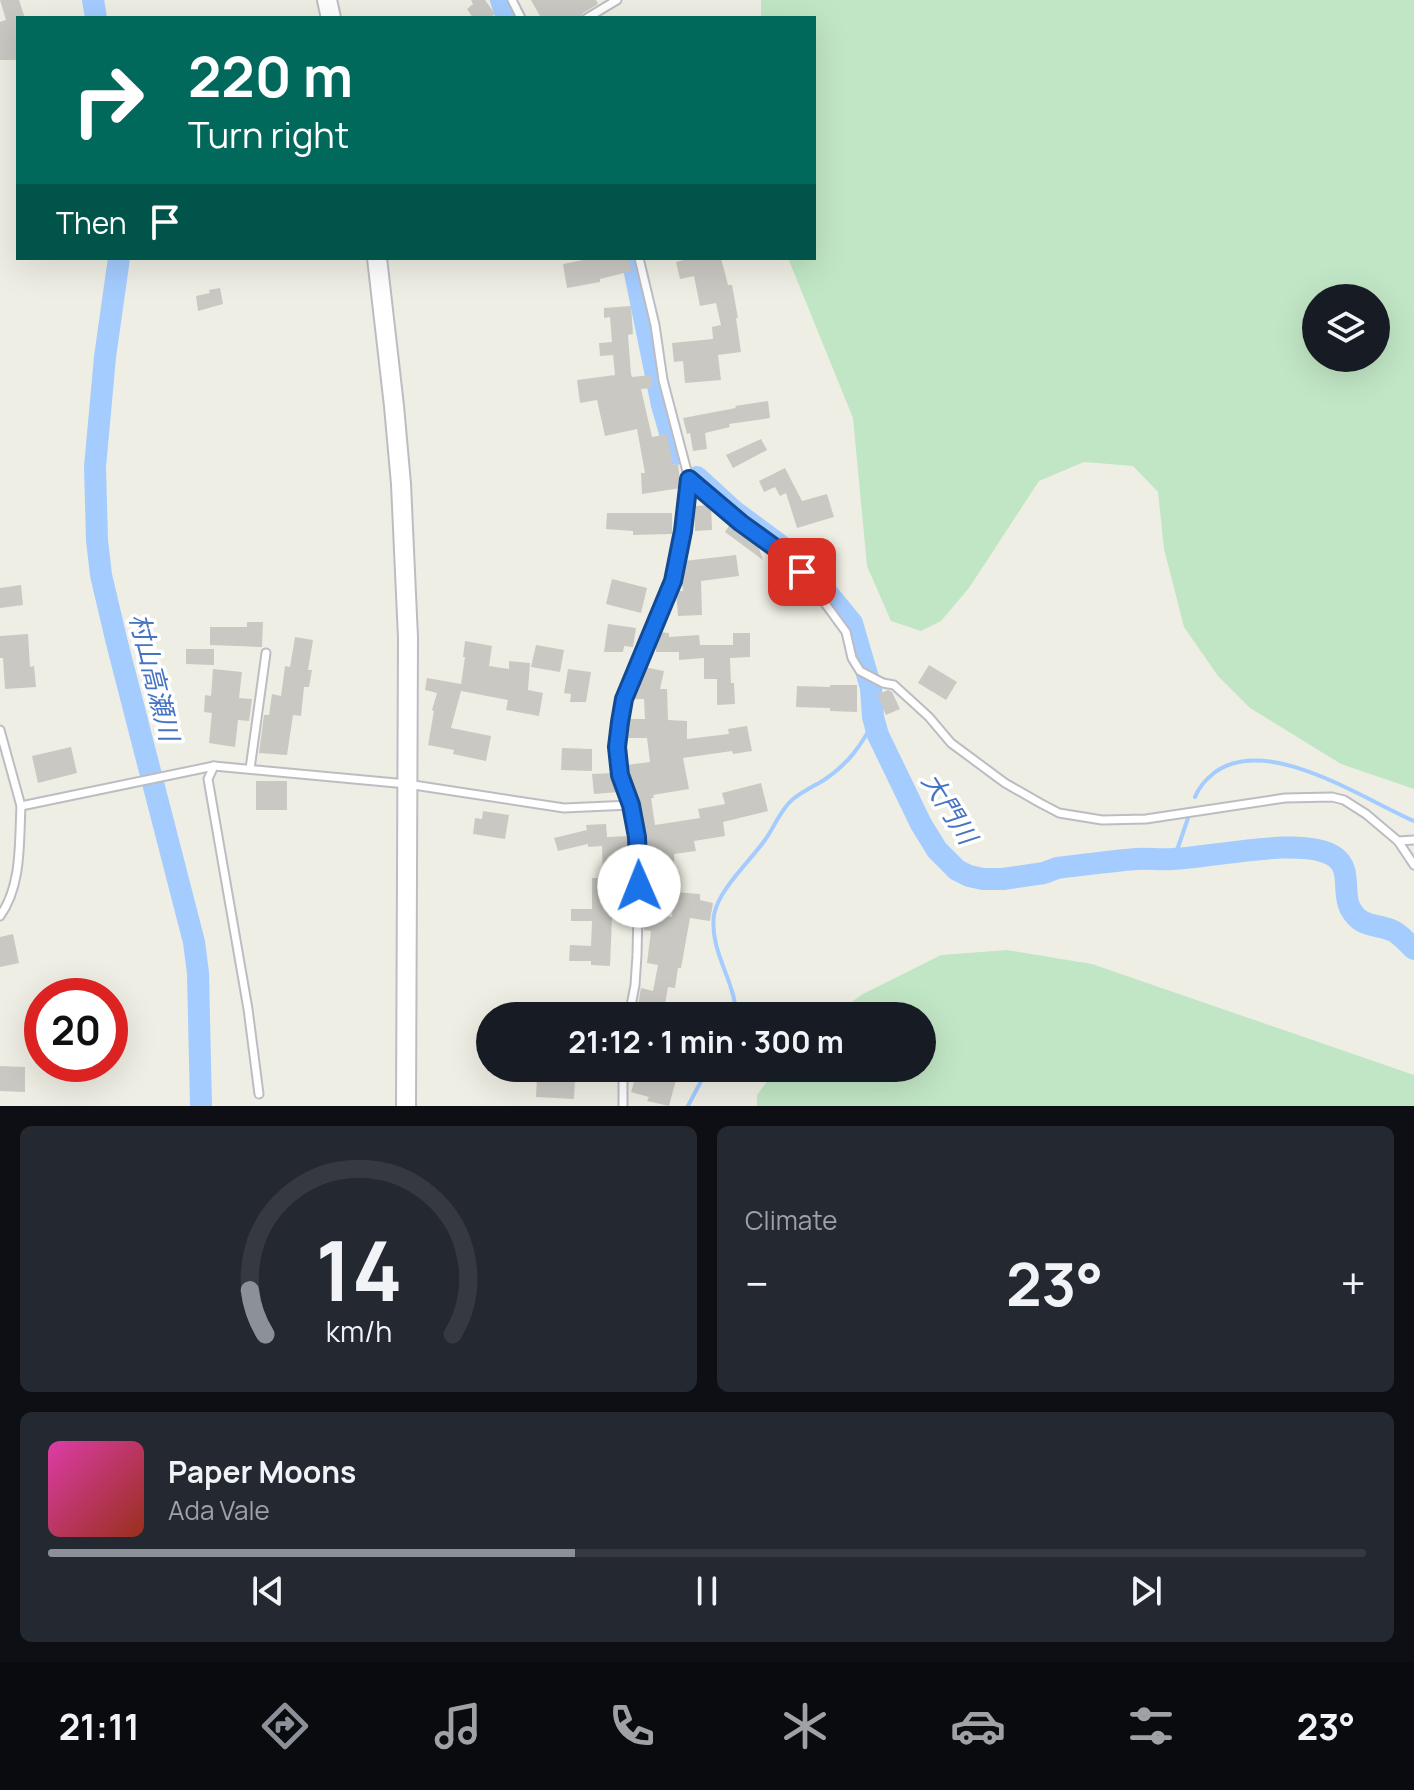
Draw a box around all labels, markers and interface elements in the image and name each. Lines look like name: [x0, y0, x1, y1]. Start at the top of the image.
text: 220 m: [188, 37, 353, 114]
icon: right: [56, 48, 160, 152]
text: Turn right: [188, 110, 349, 159]
icon: arrive: [143, 200, 187, 244]
text: Then: [56, 202, 127, 243]
map controls: [1302, 284, 1390, 372]
button: layers: [1302, 284, 1390, 372]
pin: [768, 538, 836, 606]
icon: arrive: [780, 550, 824, 594]
water label: 村山高瀬川: [122, 610, 189, 747]
water label: 大門川: [914, 765, 988, 853]
position arrow: [597, 844, 681, 928]
speed limit sign: 20: [24, 978, 128, 1082]
text: 21:12 · 1 min · 300 m: [568, 1021, 844, 1062]
text: Climate: [745, 1202, 837, 1238]
text: 14: [315, 1212, 402, 1326]
text: 23°: [1006, 1242, 1104, 1324]
text: −: [745, 1253, 769, 1313]
text: +: [1341, 1253, 1366, 1313]
text: km/h: [325, 1312, 392, 1351]
text: Paper Moons: [168, 1451, 356, 1492]
text: Ada Vale: [168, 1492, 270, 1528]
icon: previous: [246, 1569, 290, 1613]
icon: pause: [685, 1569, 729, 1613]
icon: next: [1124, 1569, 1168, 1613]
icon: directions: [257, 1698, 313, 1754]
icon: music: [430, 1698, 486, 1754]
icon: phone: [604, 1698, 660, 1754]
icon: climate: [777, 1698, 833, 1754]
icon: car: [950, 1698, 1006, 1754]
icon: filters: [1123, 1698, 1179, 1754]
text: 21:11: [59, 1702, 140, 1751]
text: 23°: [1297, 1702, 1355, 1751]

